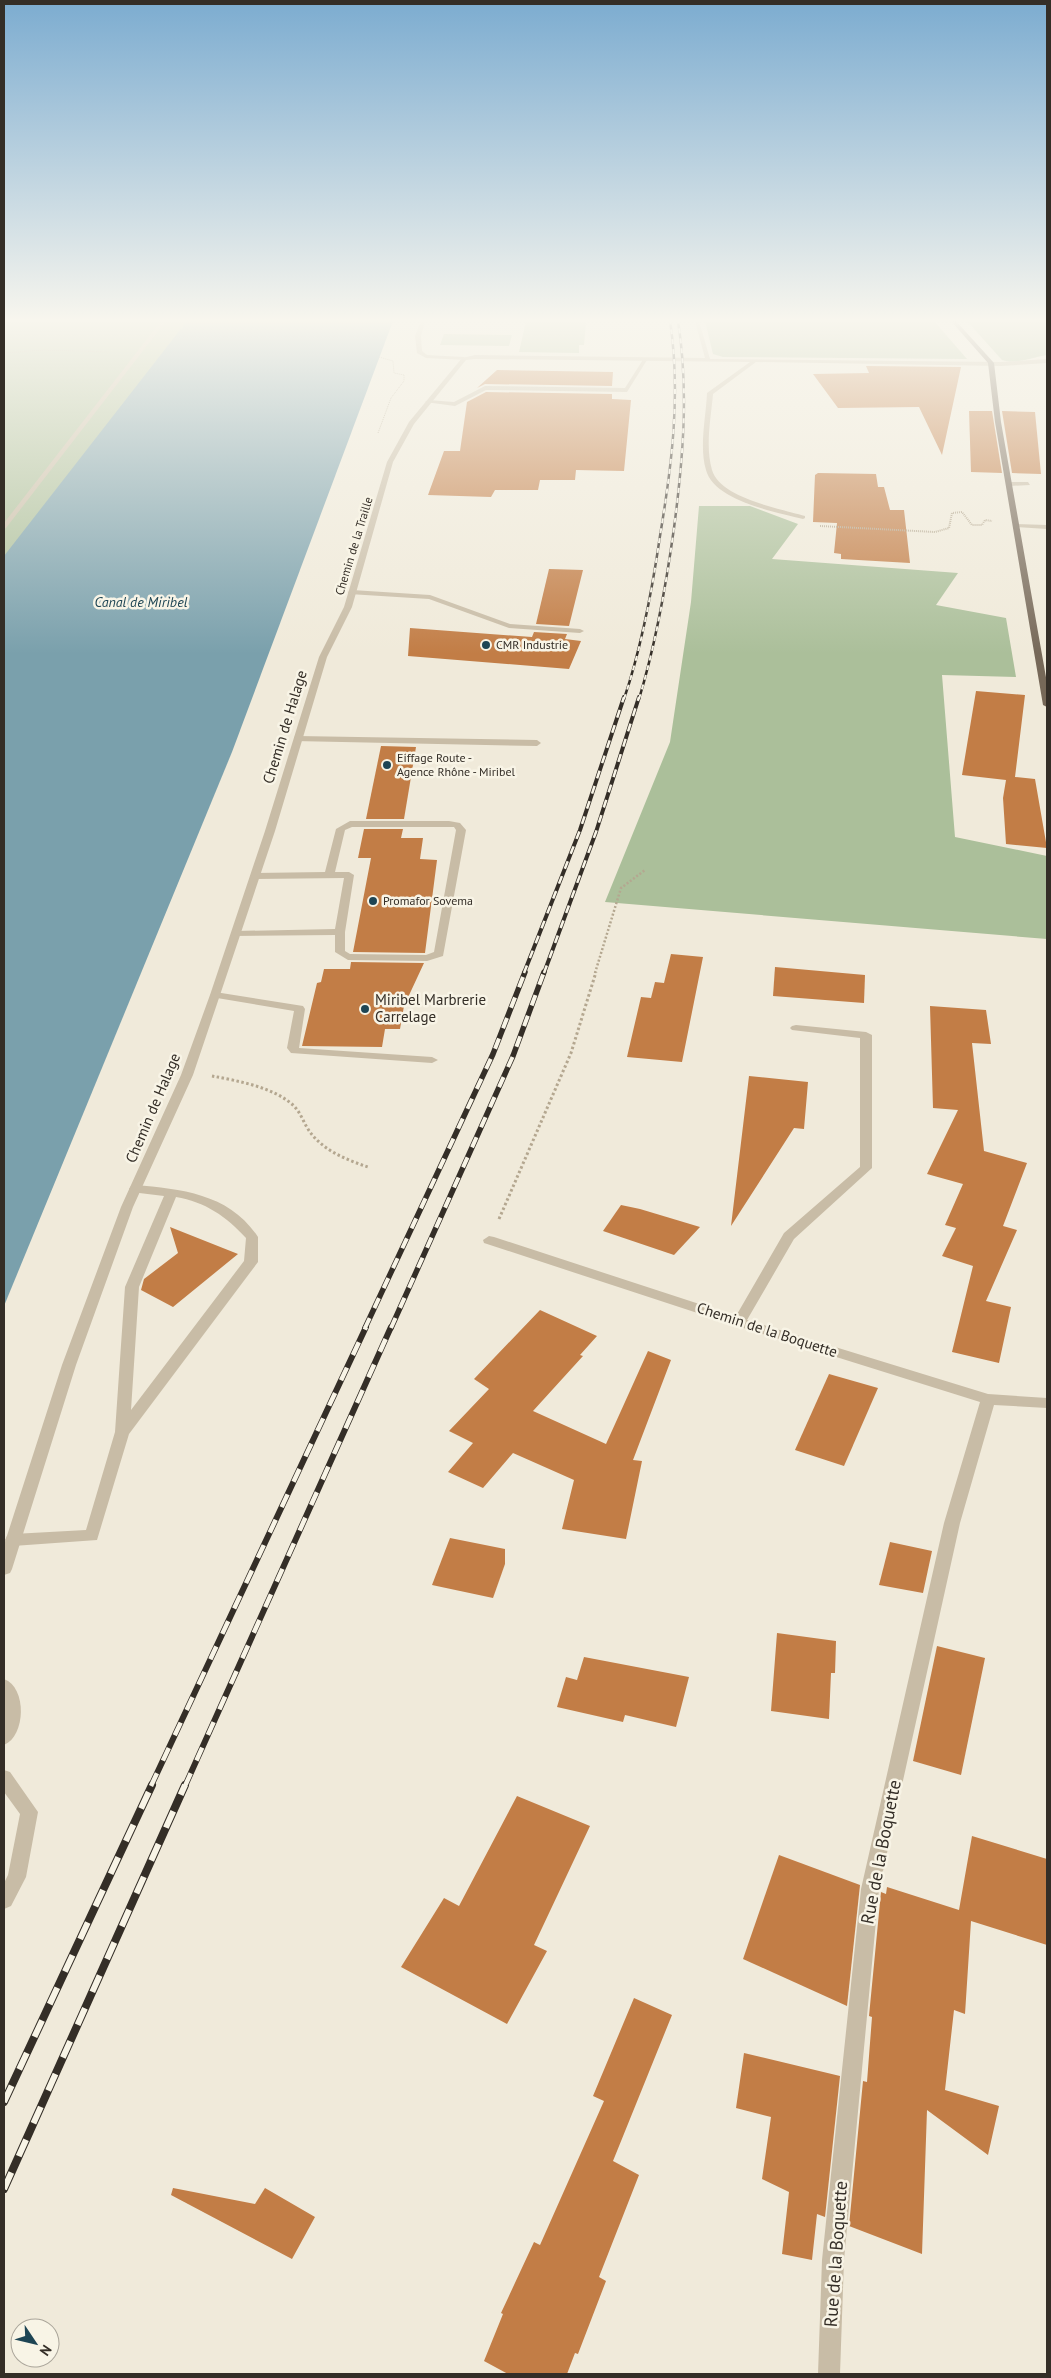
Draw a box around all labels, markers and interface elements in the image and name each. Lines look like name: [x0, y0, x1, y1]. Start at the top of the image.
street label: Chemin de la Traille: [331, 495, 376, 597]
water label: Canal de Miribel: [95, 593, 188, 611]
place label: CMR Industrie: [496, 637, 568, 652]
marker: CMR Industrie: [480, 639, 492, 651]
street label: Chemin de Halage: [258, 668, 311, 786]
place label: Eiffage Route - Agence Rhône - Miribel: [397, 750, 516, 779]
marker: Eiffage Route - Agence Rhône - Miribel: [381, 759, 393, 771]
place label: Promafor Sovema: [383, 893, 473, 908]
marker: Promafor Sovema: [367, 895, 379, 907]
place label: Miribel Marbrerie Carrelage: [375, 990, 486, 1026]
marker: Miribel Marbrerie Carrelage: [359, 1003, 371, 1015]
street label: Chemin de Halage: [121, 1050, 184, 1166]
street label: Chemin de la Boquette: [695, 1298, 840, 1361]
street label: Rue de la Boquette: [855, 1778, 906, 1926]
street label: Rue de la Boquette: [819, 2180, 852, 2328]
north arrow: [10, 2318, 60, 2368]
text: N: [36, 2342, 56, 2359]

